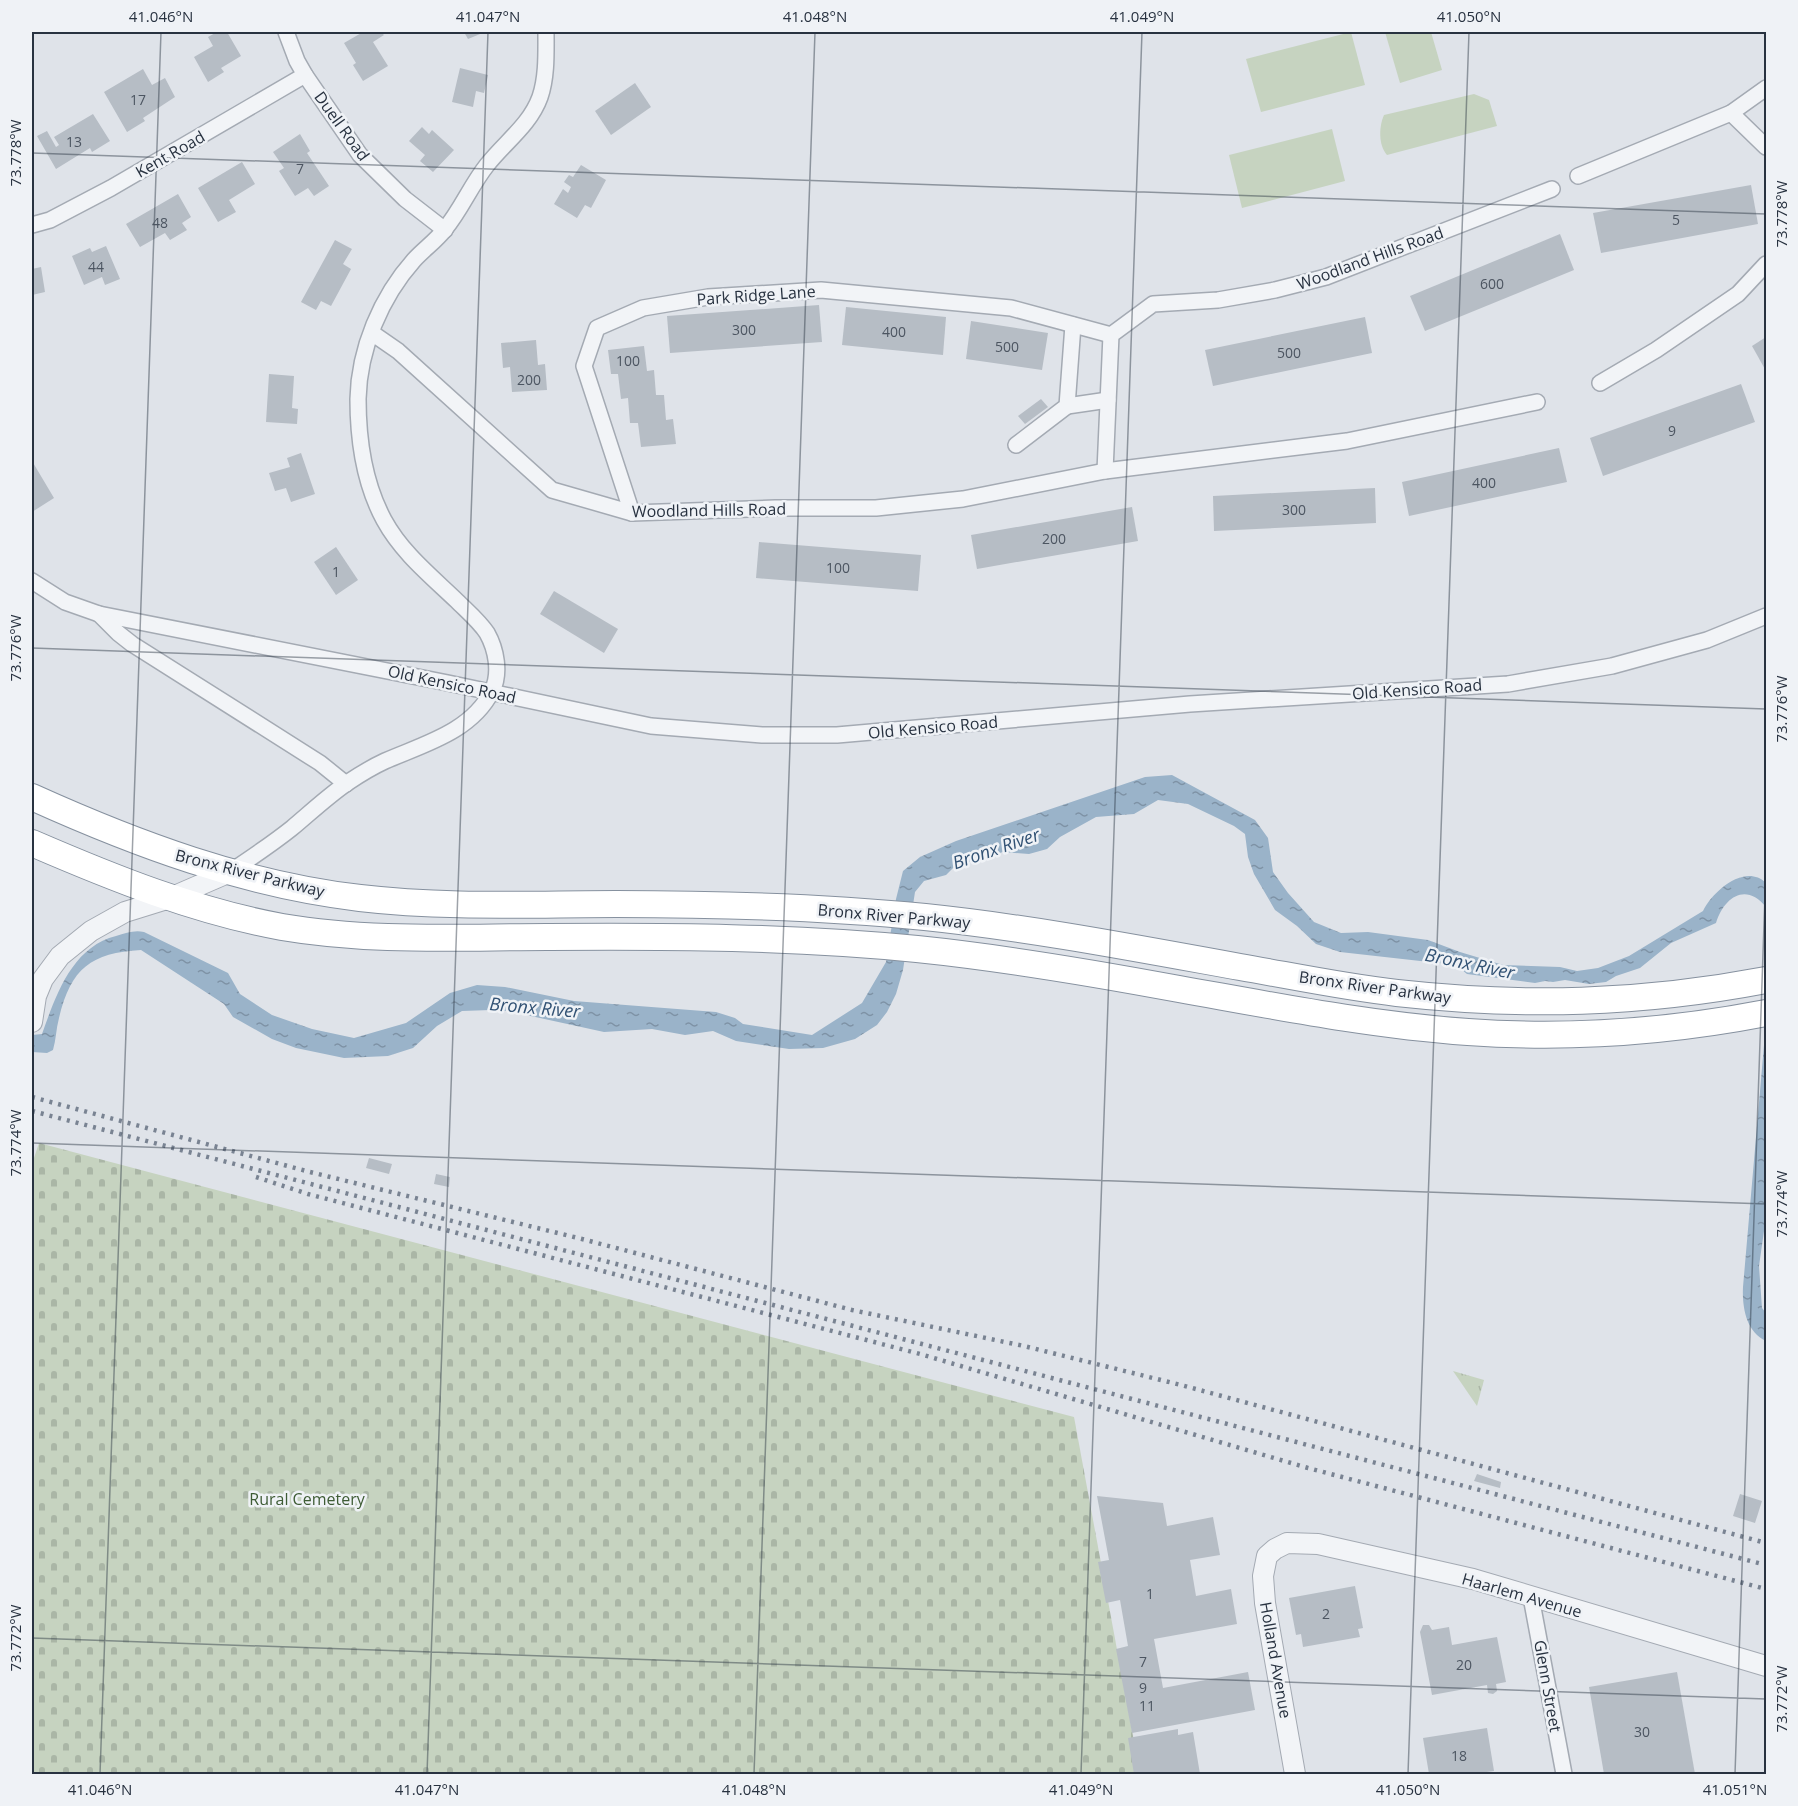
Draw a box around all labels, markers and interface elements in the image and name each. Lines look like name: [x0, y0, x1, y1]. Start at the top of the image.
text: 41.046°N: [129, 6, 193, 26]
text: 41.047°N: [456, 6, 520, 26]
text: 41.048°N: [783, 6, 847, 26]
text: 41.049°N: [1110, 6, 1174, 26]
text: 41.050°N: [1437, 6, 1501, 26]
street label: Duell Road: [309, 87, 375, 165]
house number: 17: [130, 90, 146, 109]
text: 73.778°W: [5, 119, 25, 187]
street label: Kent Road: [131, 125, 209, 183]
house number: 13: [66, 132, 82, 151]
house number: 7: [296, 159, 304, 178]
text: 73.778°W: [1771, 180, 1791, 248]
house number: 5: [1672, 210, 1680, 229]
house number: 48: [152, 213, 168, 232]
street label: Woodland Hills Road: [1294, 221, 1446, 295]
house number: 44: [88, 257, 104, 276]
house number: 600: [1480, 274, 1504, 293]
street label: Park Ridge Lane: [696, 280, 816, 310]
house number: 300: [732, 320, 756, 339]
house number: 400: [882, 322, 906, 341]
house number: 500: [995, 337, 1019, 356]
house number: 500: [1277, 343, 1301, 362]
house number: 100: [616, 351, 640, 370]
house number: 200: [517, 370, 541, 389]
house number: 9: [1668, 421, 1676, 440]
house number: 400: [1472, 473, 1496, 492]
street label: Woodland Hills Road: [632, 498, 786, 522]
house number: 300: [1282, 500, 1306, 519]
house number: 200: [1042, 529, 1066, 548]
house number: 100: [826, 558, 850, 577]
house number: 1: [332, 562, 340, 581]
text: 73.776°W: [5, 614, 25, 682]
street label: Old Kensico Road: [386, 660, 518, 708]
street label: Old Kensico Road: [1351, 673, 1483, 705]
text: 73.776°W: [1771, 675, 1791, 743]
street label: Old Kensico Road: [867, 710, 999, 744]
water label: Bronx River: [949, 822, 1044, 874]
street label: Bronx River Parkway: [173, 844, 328, 902]
street label: Bronx River Parkway: [817, 898, 972, 934]
water label: Bronx River: [1423, 942, 1518, 984]
street label: Bronx River Parkway: [1298, 965, 1453, 1009]
water label: Bronx River: [489, 991, 582, 1023]
text: 73.774°W: [5, 1109, 25, 1177]
text: 73.774°W: [1771, 1170, 1791, 1238]
park label: Rural Cemetery: [249, 1488, 366, 1510]
street label: Haarlem Avenue: [1459, 1567, 1585, 1623]
house number: 1: [1146, 1584, 1154, 1603]
street label: Holland Avenue: [1255, 1600, 1297, 1720]
text: 73.772°W: [5, 1604, 25, 1672]
house number: 2: [1322, 1604, 1330, 1623]
street label: Glenn Street: [1529, 1638, 1567, 1734]
house number: 7: [1139, 1652, 1147, 1671]
house number: 20: [1456, 1655, 1472, 1674]
text: 73.772°W: [1771, 1665, 1791, 1733]
house number: 9: [1139, 1678, 1147, 1697]
house number: 11: [1139, 1696, 1155, 1715]
house number: 30: [1634, 1722, 1650, 1741]
house number: 18: [1451, 1746, 1467, 1765]
text: 41.046°N: [68, 1779, 132, 1799]
text: 41.047°N: [395, 1779, 459, 1799]
text: 41.048°N: [722, 1779, 786, 1799]
text: 41.049°N: [1049, 1779, 1113, 1799]
text: 41.050°N: [1376, 1779, 1440, 1799]
text: 41.051°N: [1703, 1779, 1767, 1799]

